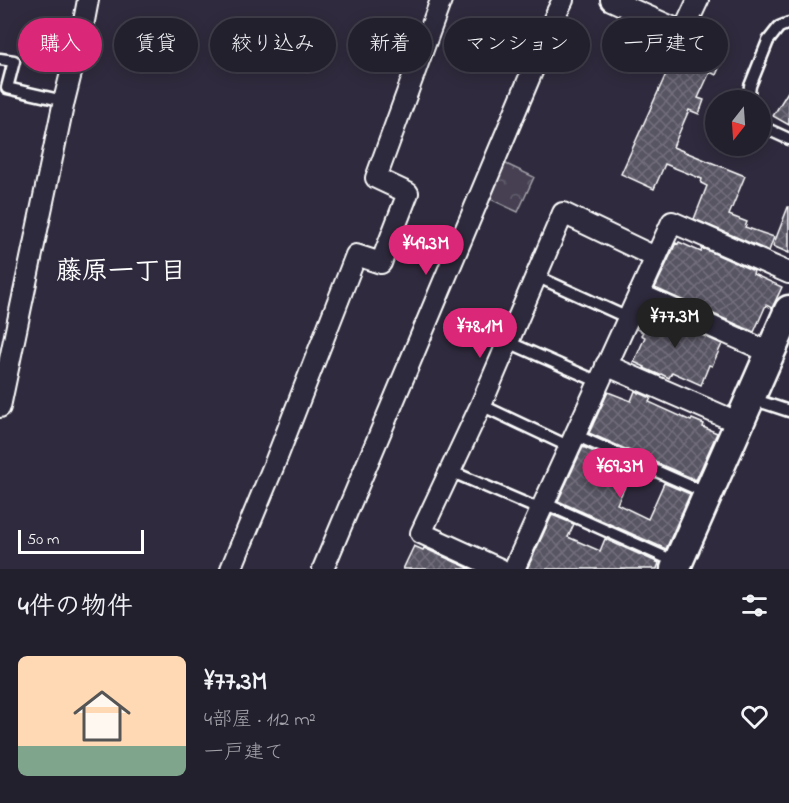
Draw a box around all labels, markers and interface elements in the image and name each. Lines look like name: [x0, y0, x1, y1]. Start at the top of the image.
chip: 購入: [18, 18, 102, 72]
chip: 賃貸: [114, 18, 198, 72]
chip: 絞り込み: [210, 18, 336, 72]
chip: 新着: [348, 18, 432, 72]
chip: マンション: [444, 18, 590, 72]
chip: 一戸建て: [602, 18, 728, 72]
north arrow: [705, 90, 771, 156]
map controls: [705, 90, 771, 156]
pin: ¥49.3M: [377, 225, 475, 276]
text: ¥49.3M: [403, 230, 449, 259]
district label: 藤原一丁目: [56, 254, 186, 292]
pin: ¥77.3M: [626, 298, 724, 349]
text: ¥77.3M: [651, 303, 699, 332]
pin: ¥78.1M: [431, 308, 529, 359]
text: ¥78.1M: [457, 313, 503, 342]
pin: ¥69.3M: [571, 448, 669, 499]
text: ¥69.3M: [596, 453, 644, 482]
scale bar: [18, 527, 144, 554]
text: 50 m: [27, 528, 59, 552]
text: 4件の物件: [18, 589, 133, 627]
icon: filters: [738, 589, 771, 622]
text: ¥77.3M: [204, 664, 267, 702]
icon: home: [66, 680, 138, 752]
icon: heart: [738, 700, 771, 733]
text: 4部屋 · 112 m²: [204, 706, 316, 735]
text: 一戸建て: [204, 739, 284, 768]

